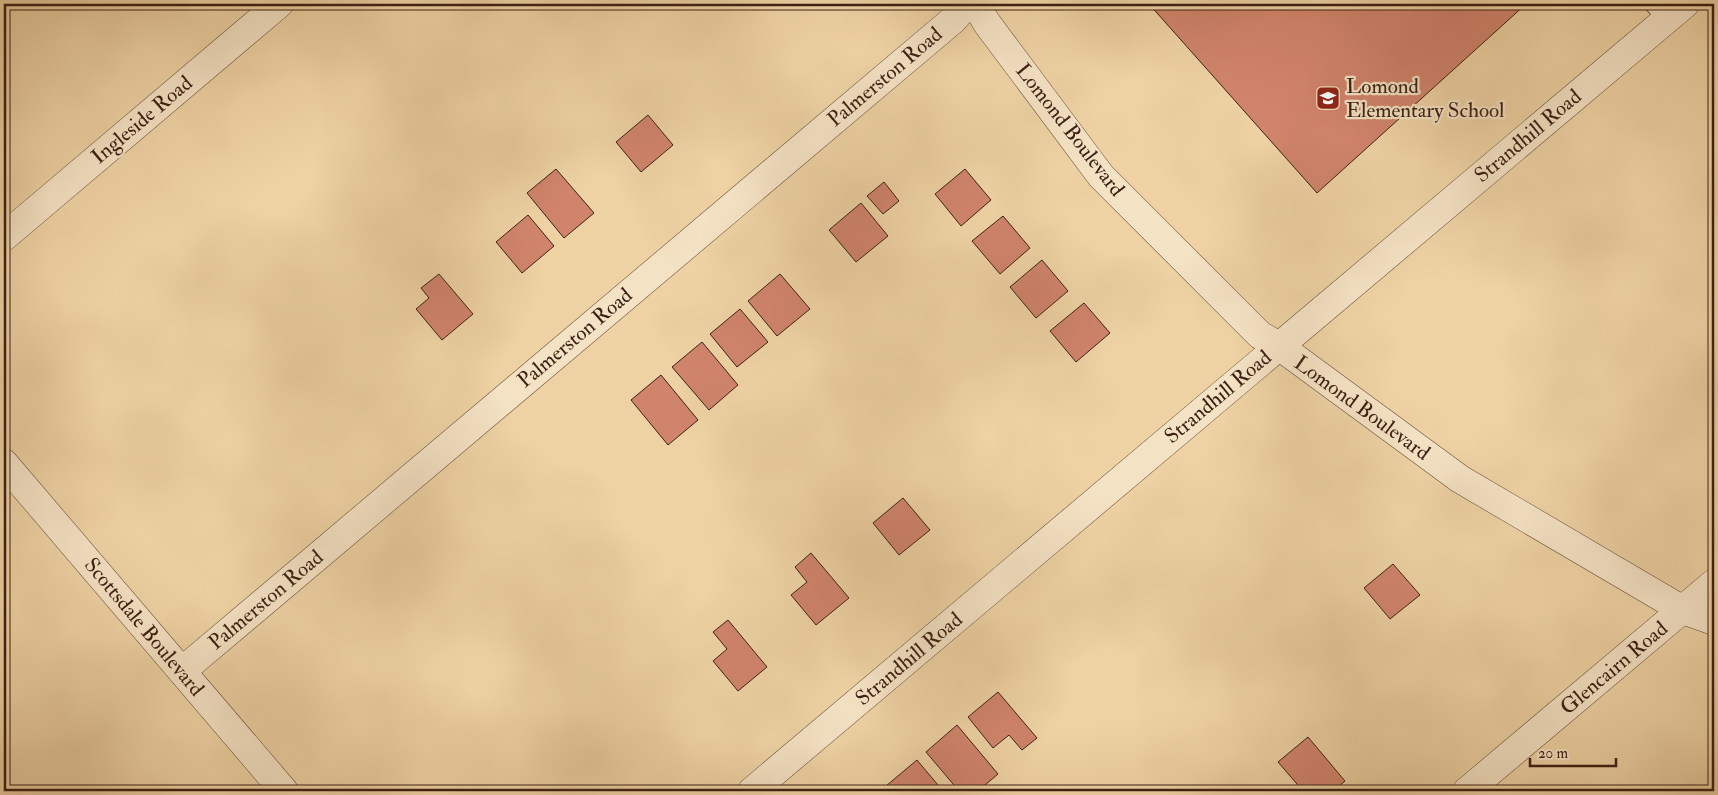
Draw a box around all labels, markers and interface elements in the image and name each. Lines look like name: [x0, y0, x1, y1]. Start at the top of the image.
street label: Palmerston Road: [822, 21, 949, 133]
street label: Lomond Boulevard: [1010, 58, 1131, 203]
street label: Ingleside Road: [86, 69, 199, 170]
place label: Lomond Elementary School: [1346, 73, 1505, 124]
street label: Strandhill Road: [1469, 83, 1588, 189]
school or university icon: Lomond Elementary School: [1315, 85, 1341, 111]
street label: Palmerston Road: [512, 282, 639, 394]
street label: Strandhill Road: [1159, 344, 1278, 450]
street label: Lomond Boulevard: [1289, 350, 1436, 467]
street label: Palmerston Road: [203, 544, 330, 656]
street label: Scottsdale Boulevard: [78, 552, 210, 702]
street label: Strandhill Road: [850, 606, 969, 712]
street label: Glencairn Road: [1555, 615, 1674, 721]
scale bar: [1530, 735, 1617, 767]
text: 20 m: [1538, 744, 1568, 763]

